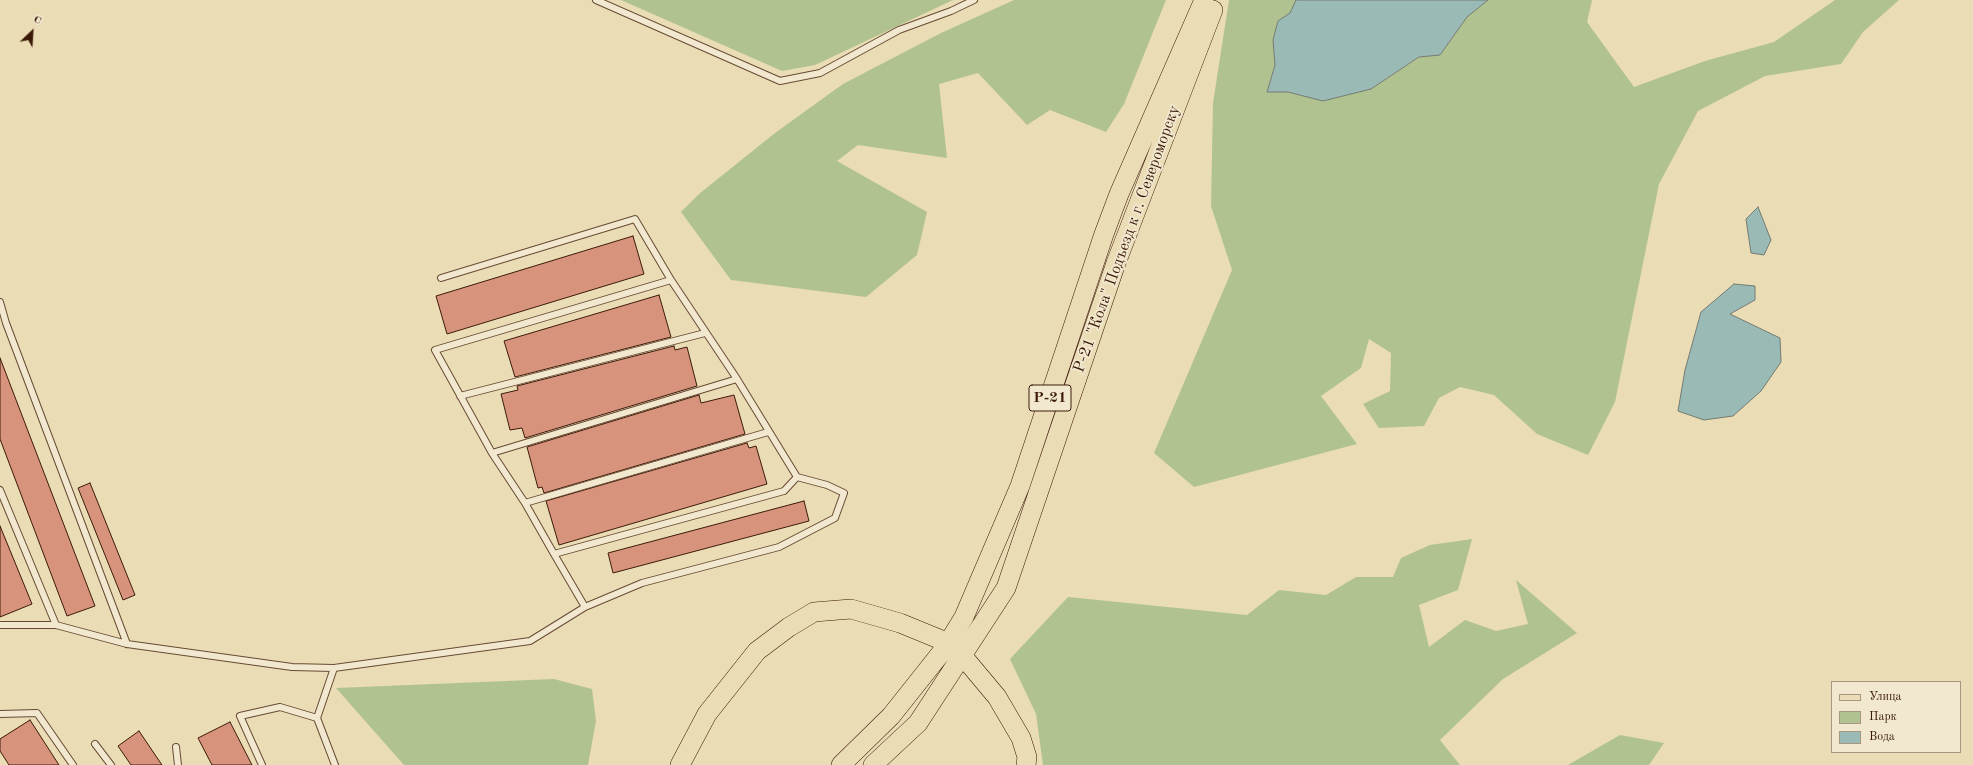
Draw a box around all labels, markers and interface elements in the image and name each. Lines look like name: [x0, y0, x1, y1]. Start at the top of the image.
north arrow: [12, 12, 52, 52]
text: С: [32, 14, 43, 27]
street label: Р-21 "Кола" Подъезд к г. Североморску: [1070, 103, 1184, 375]
road number: Р-21: [1029, 385, 1071, 411]
legend: [1831, 681, 1961, 753]
text: Улица: [1869, 691, 1902, 703]
text: Парк: [1869, 711, 1897, 723]
text: Вода: [1869, 731, 1895, 743]

